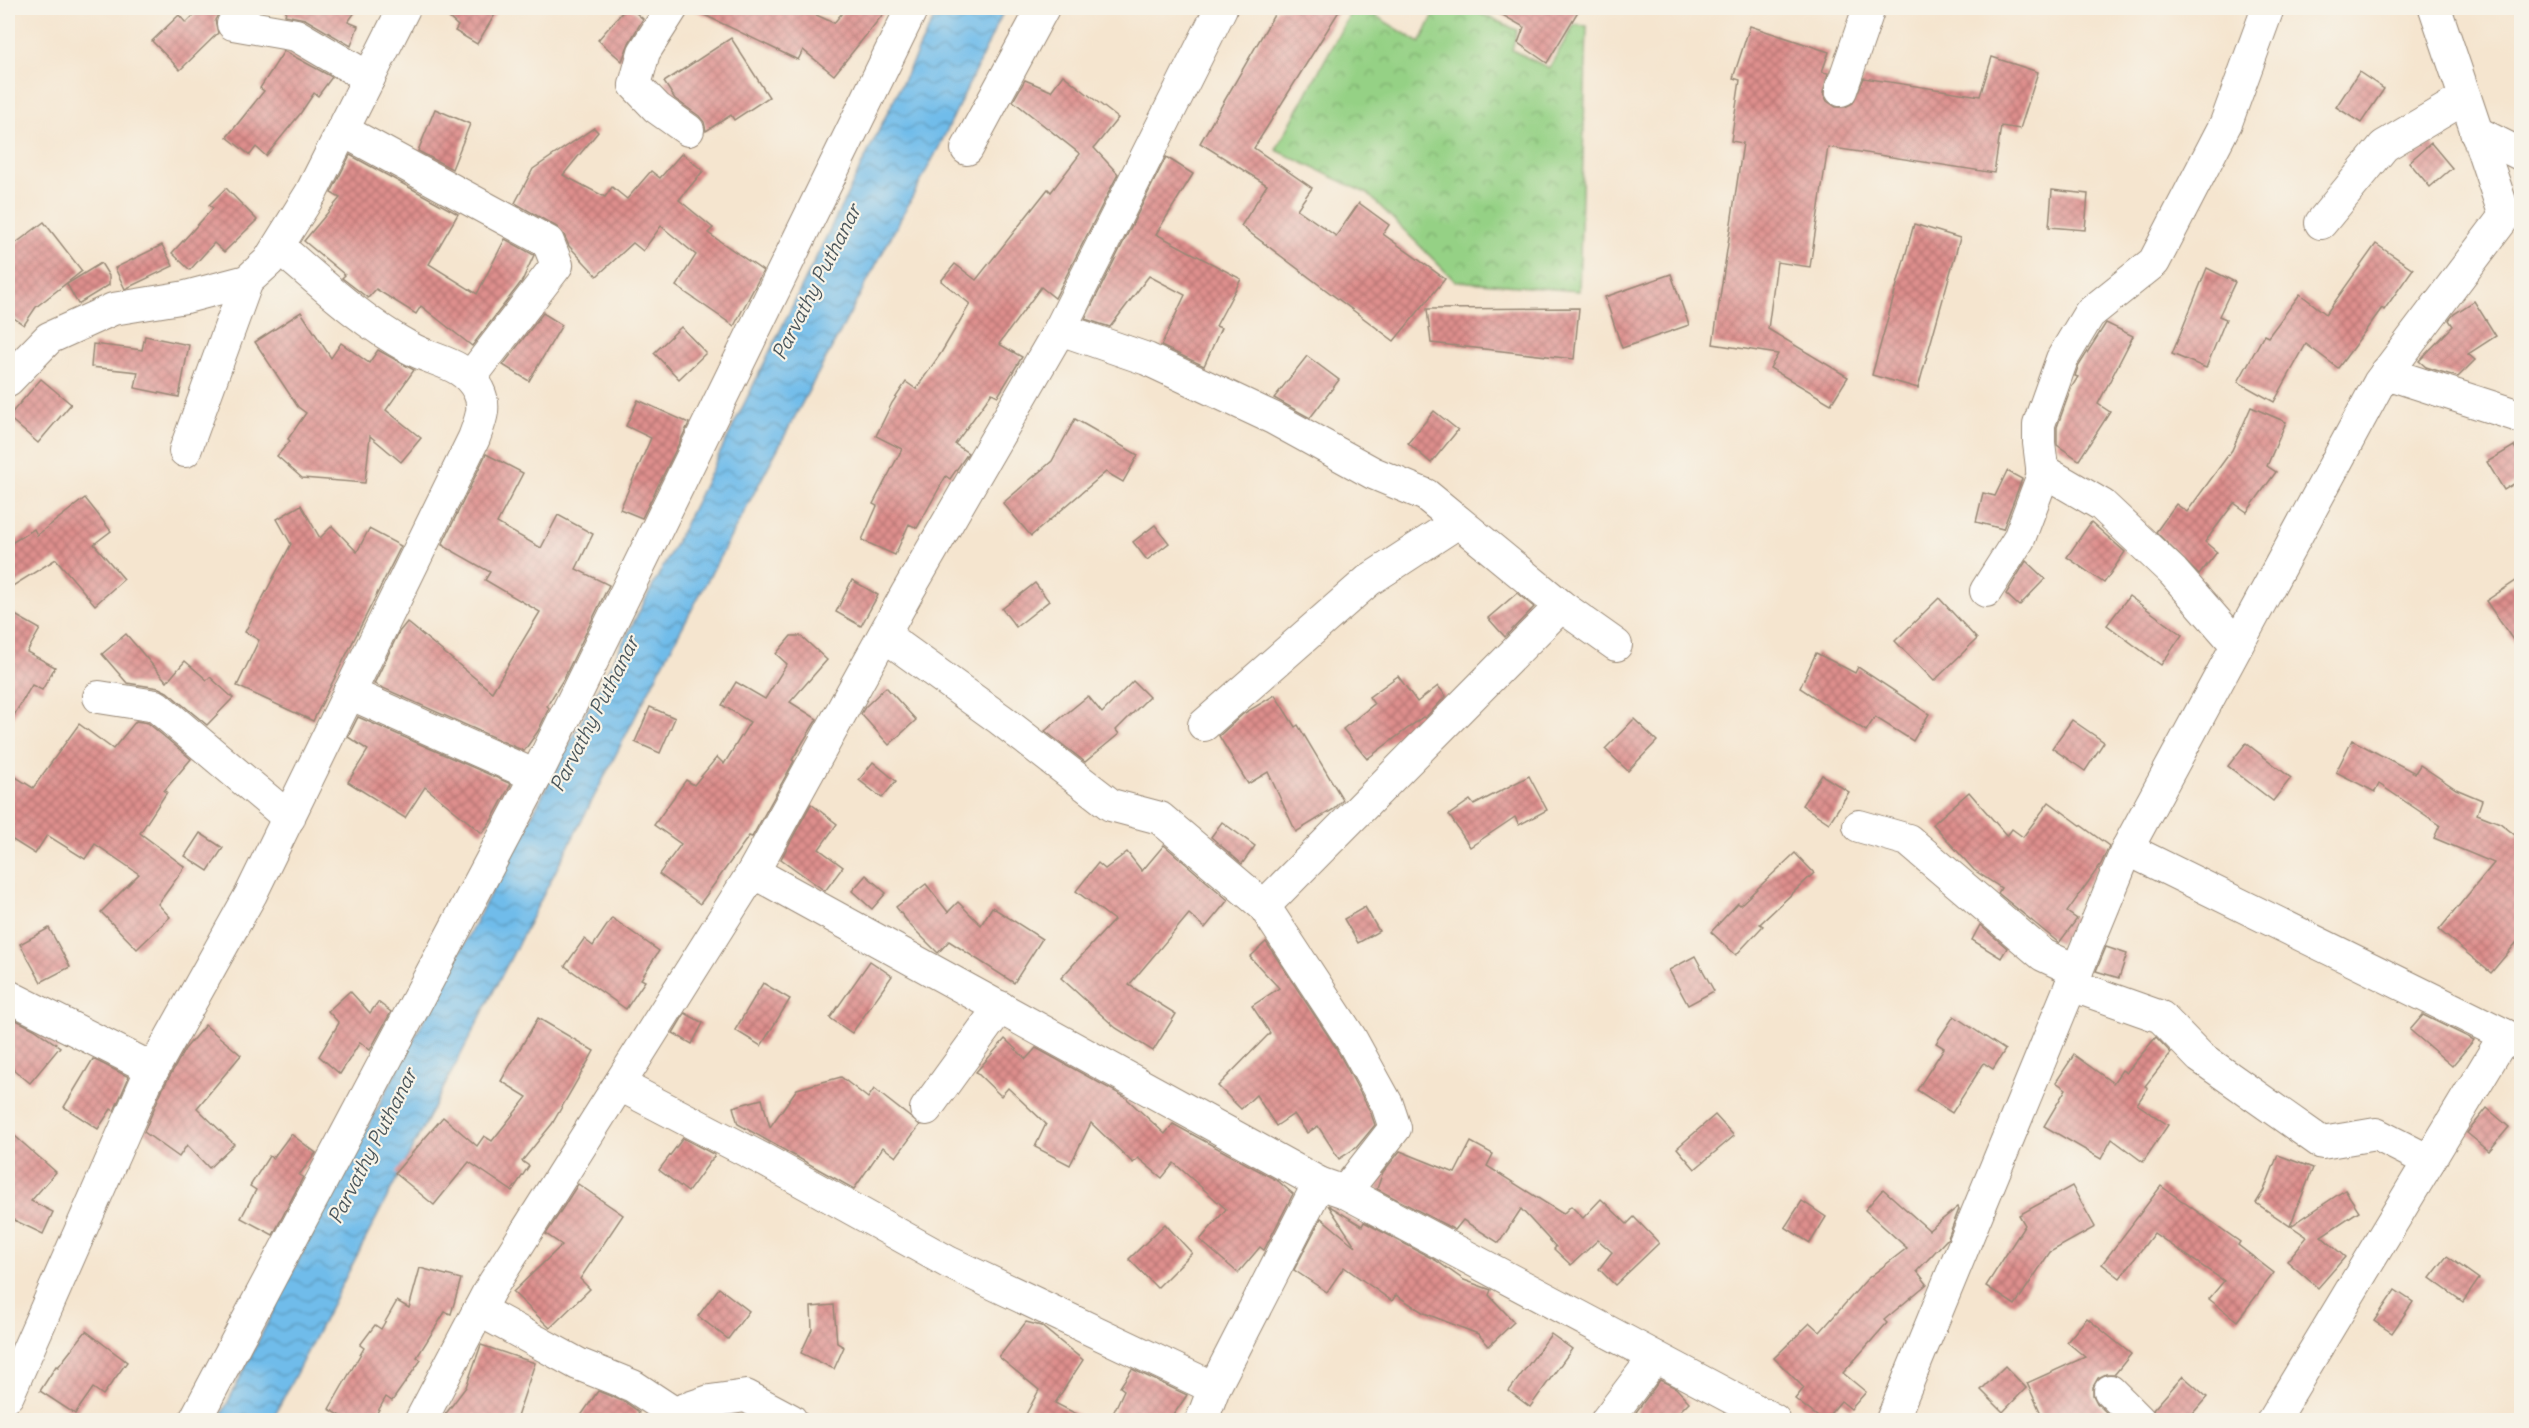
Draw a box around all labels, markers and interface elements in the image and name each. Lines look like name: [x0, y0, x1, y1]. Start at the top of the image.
water label: Parvathy Puthanar: [766, 198, 867, 364]
water label: Parvathy Puthanar: [544, 630, 645, 796]
water label: Parvathy Puthanar: [322, 1062, 423, 1228]

